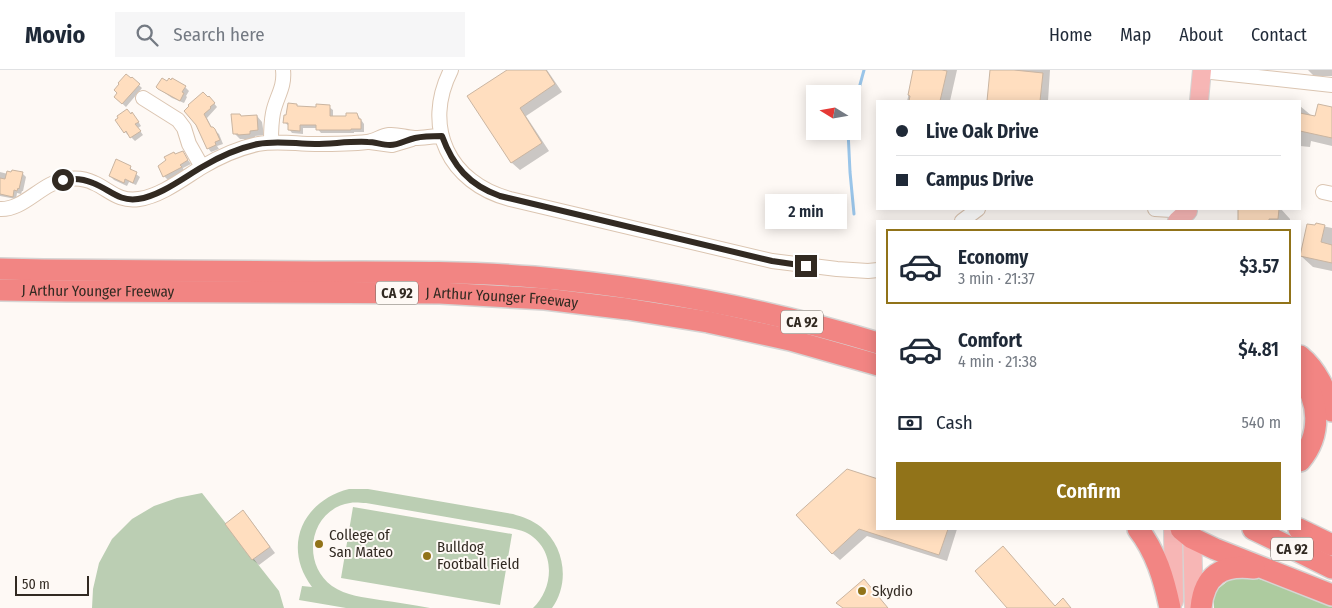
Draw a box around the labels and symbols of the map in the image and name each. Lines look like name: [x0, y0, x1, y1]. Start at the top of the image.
north arrow: [806, 85, 861, 140]
route start: [52, 169, 74, 191]
callout: 2 min: [765, 194, 847, 228]
route end: [795, 255, 817, 277]
street label: J Arthur Younger Freeway: [22, 281, 175, 301]
road number: CA 92: [376, 282, 418, 304]
street label: J Arthur Younger Freeway: [426, 284, 579, 312]
road number: CA 92: [781, 310, 823, 334]
place label: College of San Mateo: [329, 526, 393, 561]
marker: College of San Mateo: [313, 538, 325, 550]
place label: Bulldog Football Field: [437, 538, 519, 573]
road number: CA 92: [1271, 538, 1313, 560]
marker: Bulldog Football Field: [421, 550, 433, 562]
scale bar: [15, 573, 89, 596]
place label: Skydio: [872, 582, 913, 600]
marker: Skydio: [856, 585, 868, 597]

